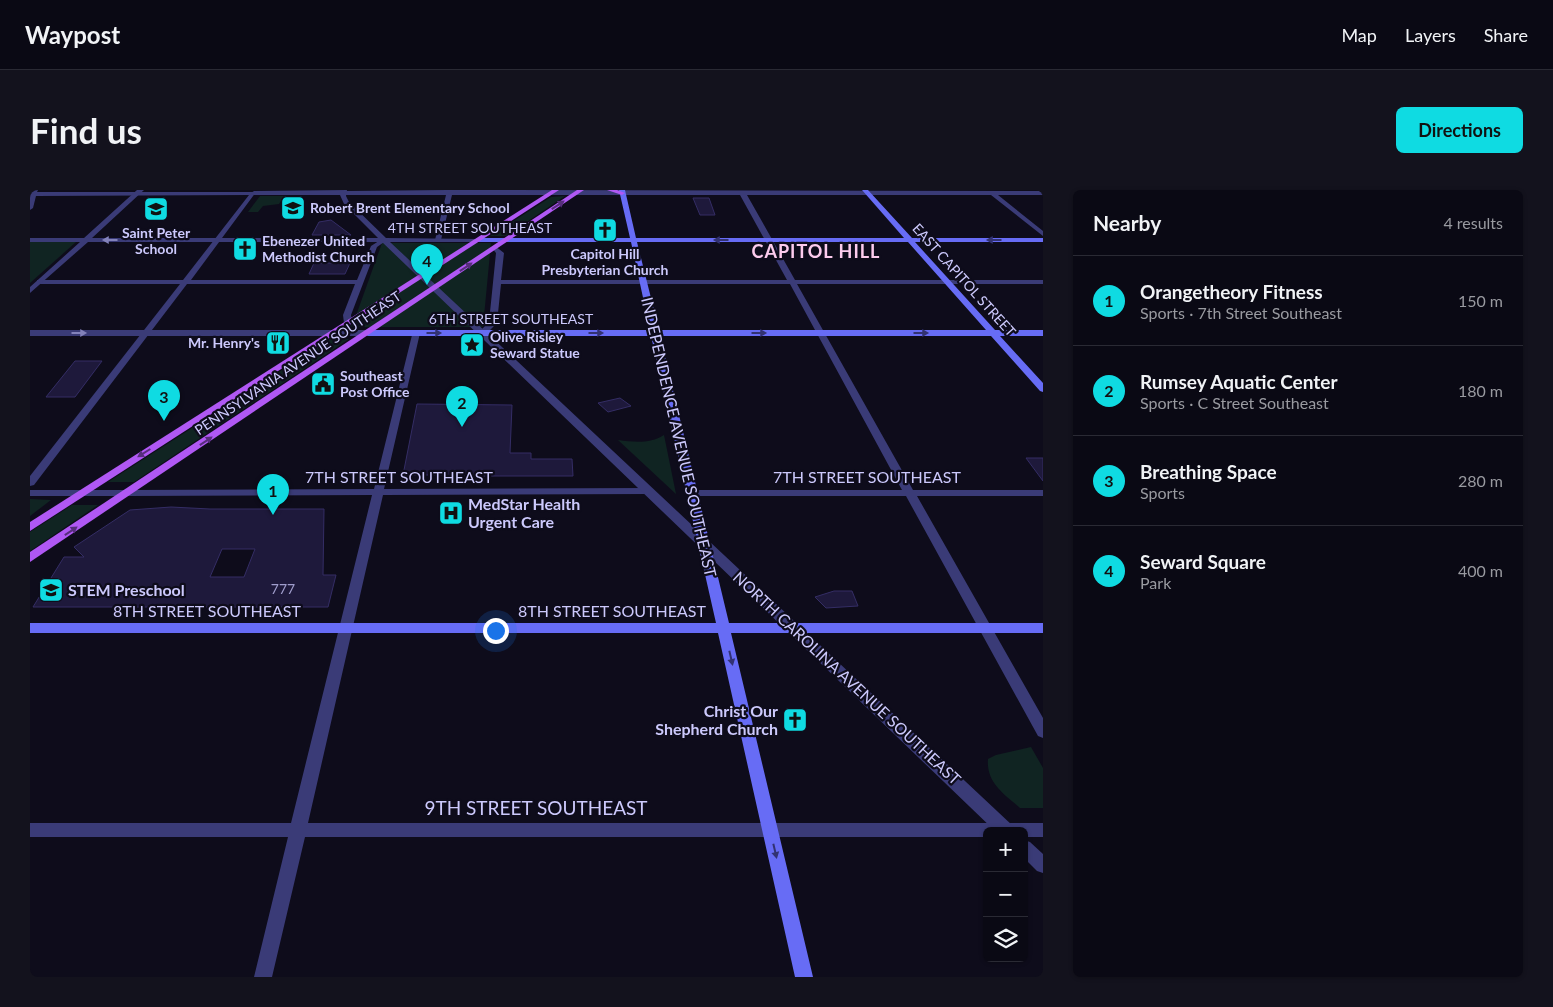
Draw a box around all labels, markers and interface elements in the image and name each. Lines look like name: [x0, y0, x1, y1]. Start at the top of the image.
text: Waypost: [25, 20, 120, 49]
text: Map: [1341, 24, 1377, 46]
text: Layers: [1405, 24, 1456, 46]
text: Share: [1484, 24, 1528, 46]
button: Directions: [1396, 107, 1523, 153]
text: Find us: [30, 109, 142, 151]
school or university icon: Robert Brent Elementary School: [280, 195, 306, 221]
school or university icon: Saint Peter School: [143, 196, 169, 222]
place label: Robert Brent Elementary School: [310, 199, 510, 216]
one-way arrow: [552, 201, 565, 210]
text: Nearby: [1093, 210, 1161, 235]
text: 4 results: [1443, 213, 1503, 232]
church icon: Capitol Hill Presbyterian Church: [592, 217, 618, 243]
street label: 4TH STREET SOUTHEAST: [388, 219, 553, 236]
street label: EAST CAPITOL STREET: [909, 220, 1020, 340]
place label: Saint Peter School: [122, 224, 191, 257]
place label: Ebenezer United Methodist Church: [262, 232, 375, 265]
one-way arrow: [101, 236, 117, 244]
church icon: Ebenezer United Methodist Church: [232, 236, 258, 262]
one-way arrow: [713, 236, 729, 244]
one-way arrow: [986, 236, 1002, 244]
district label: CAPITOL HILL: [752, 240, 880, 262]
pin: 4: [411, 244, 443, 285]
place label: Capitol Hill Presbyterian Church: [542, 245, 669, 278]
one-way arrow: [460, 262, 473, 272]
text: Orangetheory Fitness: [1140, 280, 1323, 303]
street label: PENNSYLVANIA AVENUE SOUTHEAST: [191, 287, 405, 438]
text: 1: [1104, 291, 1114, 310]
text: 150 m: [1458, 291, 1503, 310]
street label: INDEPENDENCE AVENUE SOUTHEAST: [638, 295, 721, 579]
text: Sports · 7th Street Southeast: [1140, 303, 1342, 322]
street label: 6TH STREET SOUTHEAST: [429, 310, 594, 327]
place label: Olive Risley Seward Statue: [490, 328, 580, 361]
one-way arrow: [71, 329, 87, 337]
one-way arrow: [426, 329, 442, 337]
one-way arrow: [589, 329, 605, 337]
one-way arrow: [751, 329, 767, 337]
one-way arrow: [914, 329, 930, 337]
restaurant icon: Mr. Henry's: [265, 330, 291, 356]
place icon: Olive Risley Seward Statue: [459, 332, 485, 358]
place label: Mr. Henry's: [188, 334, 260, 351]
place label: Southeast Post Office: [340, 367, 410, 400]
text: Rumsey Aquatic Center: [1140, 370, 1338, 393]
public building icon: Southeast Post Office: [310, 371, 336, 397]
pin: 3: [148, 380, 180, 421]
text: 2: [1104, 381, 1114, 400]
text: 180 m: [1458, 381, 1503, 400]
pin: 2: [446, 386, 478, 427]
text: Sports · C Street Southeast: [1140, 393, 1329, 412]
one-way arrow: [199, 436, 212, 446]
one-way arrow: [138, 448, 151, 458]
text: Breathing Space: [1140, 460, 1277, 483]
street label: 7TH STREET SOUTHEAST: [305, 467, 493, 486]
street label: 7TH STREET SOUTHEAST: [773, 467, 961, 486]
text: 3: [1104, 471, 1114, 490]
text: 280 m: [1458, 471, 1503, 490]
pin: 1: [257, 474, 289, 515]
text: Sports: [1140, 483, 1185, 502]
place label: MedStar Health Urgent Care: [468, 494, 580, 531]
hospital icon: MedStar Health Urgent Care: [438, 500, 464, 526]
one-way arrow: [64, 526, 77, 536]
text: Seward Square: [1140, 550, 1266, 573]
text: 4: [1104, 561, 1114, 580]
text: 400 m: [1458, 561, 1503, 580]
street label: NORTH CAROLINA AVENUE SOUTHEAST: [730, 567, 965, 789]
text: Park: [1140, 573, 1171, 592]
school or university icon: STEM Preschool: [38, 577, 64, 603]
place label: STEM Preschool: [68, 580, 185, 599]
house number: 777: [271, 580, 295, 597]
street label: 8TH STREET SOUTHEAST: [113, 601, 301, 620]
street label: 8TH STREET SOUTHEAST: [518, 601, 706, 620]
your location: [483, 618, 509, 644]
one-way arrow: [727, 651, 735, 666]
place label: Christ Our Shepherd Church: [655, 701, 778, 738]
church icon: Christ Our Shepherd Church: [782, 707, 808, 733]
street label: 9TH STREET SOUTHEAST: [424, 796, 648, 819]
map controls: [983, 827, 1028, 962]
button: +: [983, 827, 1028, 872]
one-way arrow: [771, 843, 779, 858]
button: −: [983, 872, 1028, 917]
button: layers: [983, 917, 1028, 962]

